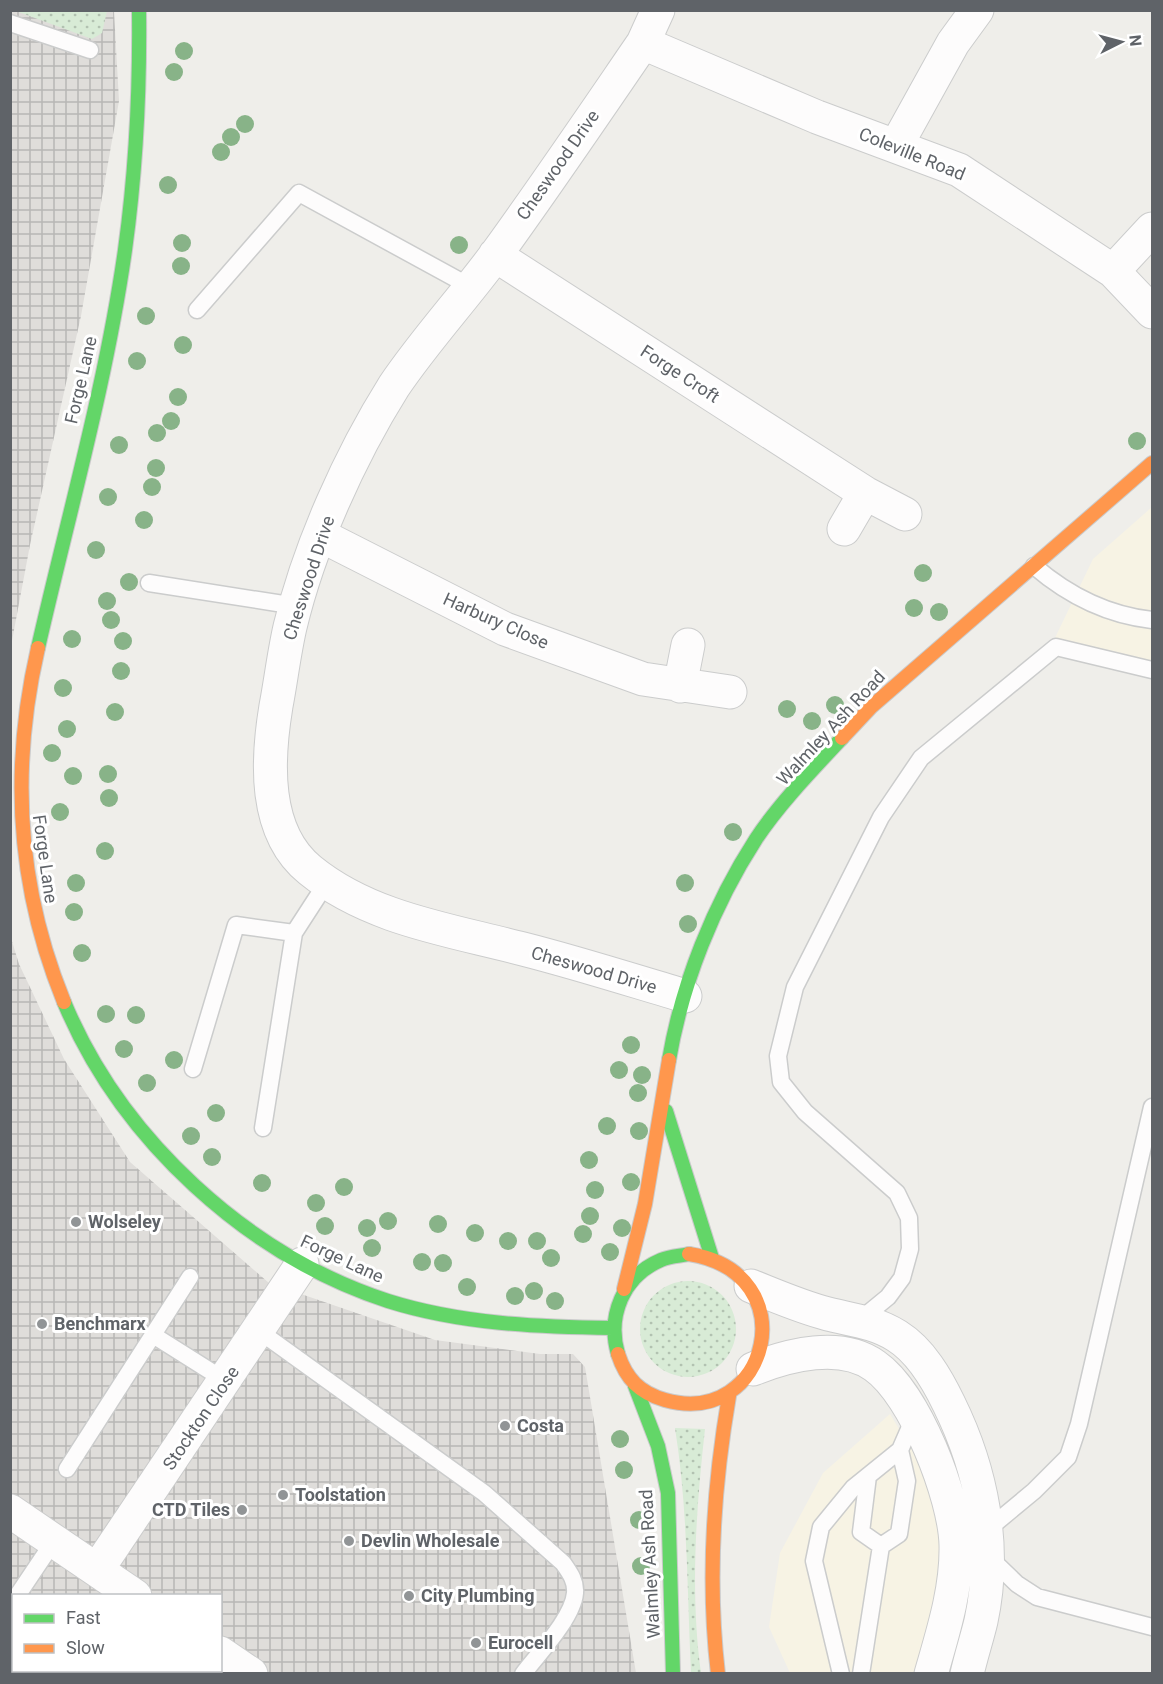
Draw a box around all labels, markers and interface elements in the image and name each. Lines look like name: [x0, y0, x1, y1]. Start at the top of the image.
north arrow: [1091, 12, 1151, 72]
text: N: [1125, 34, 1145, 47]
street label: Cheswood Drive: [512, 106, 603, 224]
street label: Coleville Road: [856, 123, 968, 184]
street label: Forge Lane: [60, 334, 101, 426]
street label: Forge Croft: [637, 340, 724, 407]
street label: Cheswood Drive: [279, 513, 339, 643]
street label: Harbury Close: [440, 588, 552, 653]
street label: Walmley Ash Road: [772, 666, 889, 789]
street label: Forge Lane: [29, 813, 62, 904]
street label: Cheswood Drive: [529, 942, 659, 997]
place label: Wolseley: [88, 1211, 162, 1232]
marker: Wolseley: [69, 1215, 83, 1229]
street label: Forge Lane: [297, 1230, 387, 1287]
place label: Benchmarx: [54, 1313, 147, 1334]
marker: Benchmarx: [35, 1317, 49, 1331]
street label: Stockton Close: [158, 1362, 243, 1474]
place label: Costa: [517, 1415, 564, 1436]
marker: Costa: [498, 1419, 512, 1433]
place label: Toolstation: [295, 1484, 386, 1505]
marker: Toolstation: [276, 1488, 290, 1502]
street label: Walmley Ash Road: [635, 1489, 664, 1639]
place label: CTD Tiles: [152, 1499, 230, 1520]
marker: CTD Tiles: [235, 1503, 249, 1517]
place label: Devlin Wholesale: [361, 1530, 500, 1551]
marker: Devlin Wholesale: [342, 1534, 356, 1548]
place label: City Plumbing: [421, 1585, 534, 1606]
marker: City Plumbing: [402, 1589, 416, 1603]
legend: [12, 1594, 222, 1672]
text: Fast: [66, 1607, 101, 1628]
place label: Eurocell: [488, 1632, 553, 1653]
marker: Eurocell: [469, 1636, 483, 1650]
text: Slow: [66, 1637, 105, 1658]

